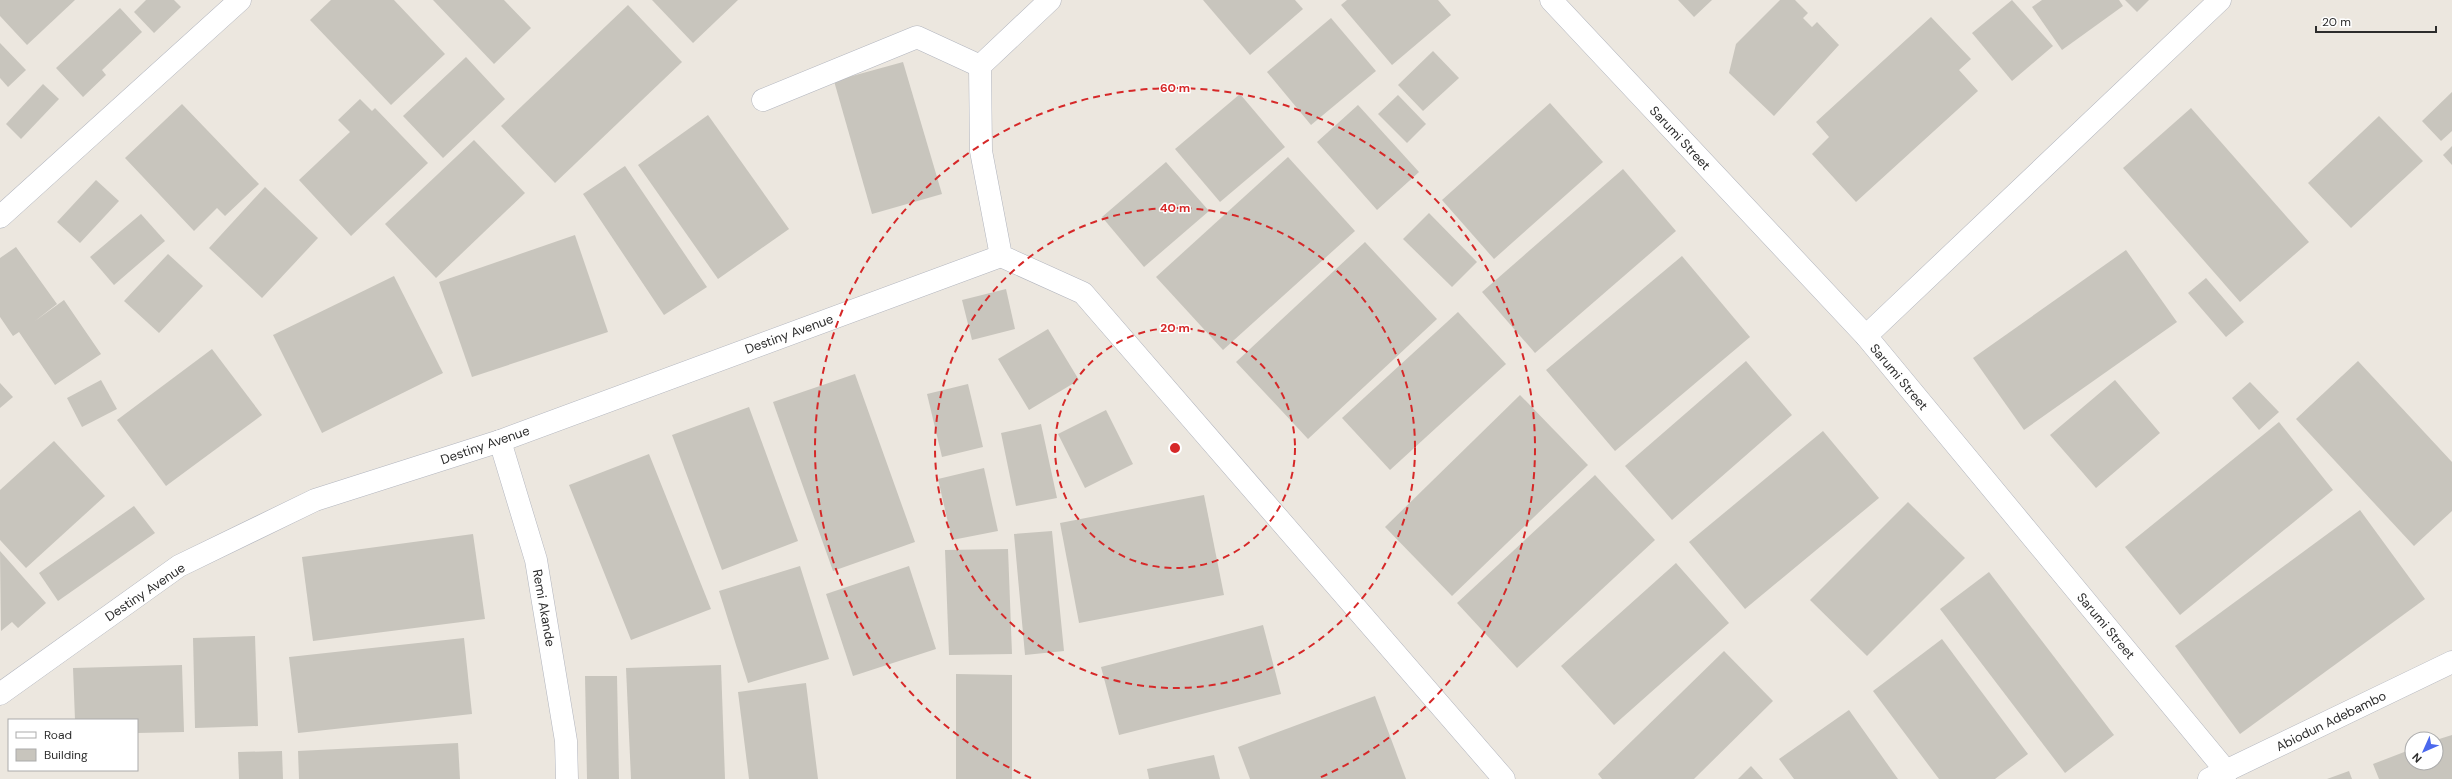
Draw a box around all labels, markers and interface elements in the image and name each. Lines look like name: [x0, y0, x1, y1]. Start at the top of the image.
scale bar: [2316, 8, 2436, 34]
text: 20 m: [2322, 14, 2351, 30]
text: 60 m: [1160, 80, 1190, 96]
street label: Sarumi Street: [1646, 102, 1714, 174]
text: 40 m: [1160, 200, 1190, 216]
street label: Destiny Avenue: [742, 310, 836, 358]
text: 20 m: [1160, 320, 1190, 336]
street label: Sarumi Street: [1866, 340, 1932, 414]
street label: Destiny Avenue: [438, 422, 532, 468]
centre of rings: [1168, 441, 1182, 455]
street label: Destiny Avenue: [102, 559, 188, 625]
street label: Remi Akande: [529, 568, 559, 648]
street label: Sarumi Street: [2073, 589, 2139, 663]
street label: Abiodun Adebambo: [2273, 687, 2389, 755]
legend: [8, 719, 138, 771]
text: Road: [44, 727, 72, 743]
north arrow: [2404, 731, 2444, 771]
text: Building: [44, 747, 88, 763]
text: N: [2409, 750, 2425, 766]

